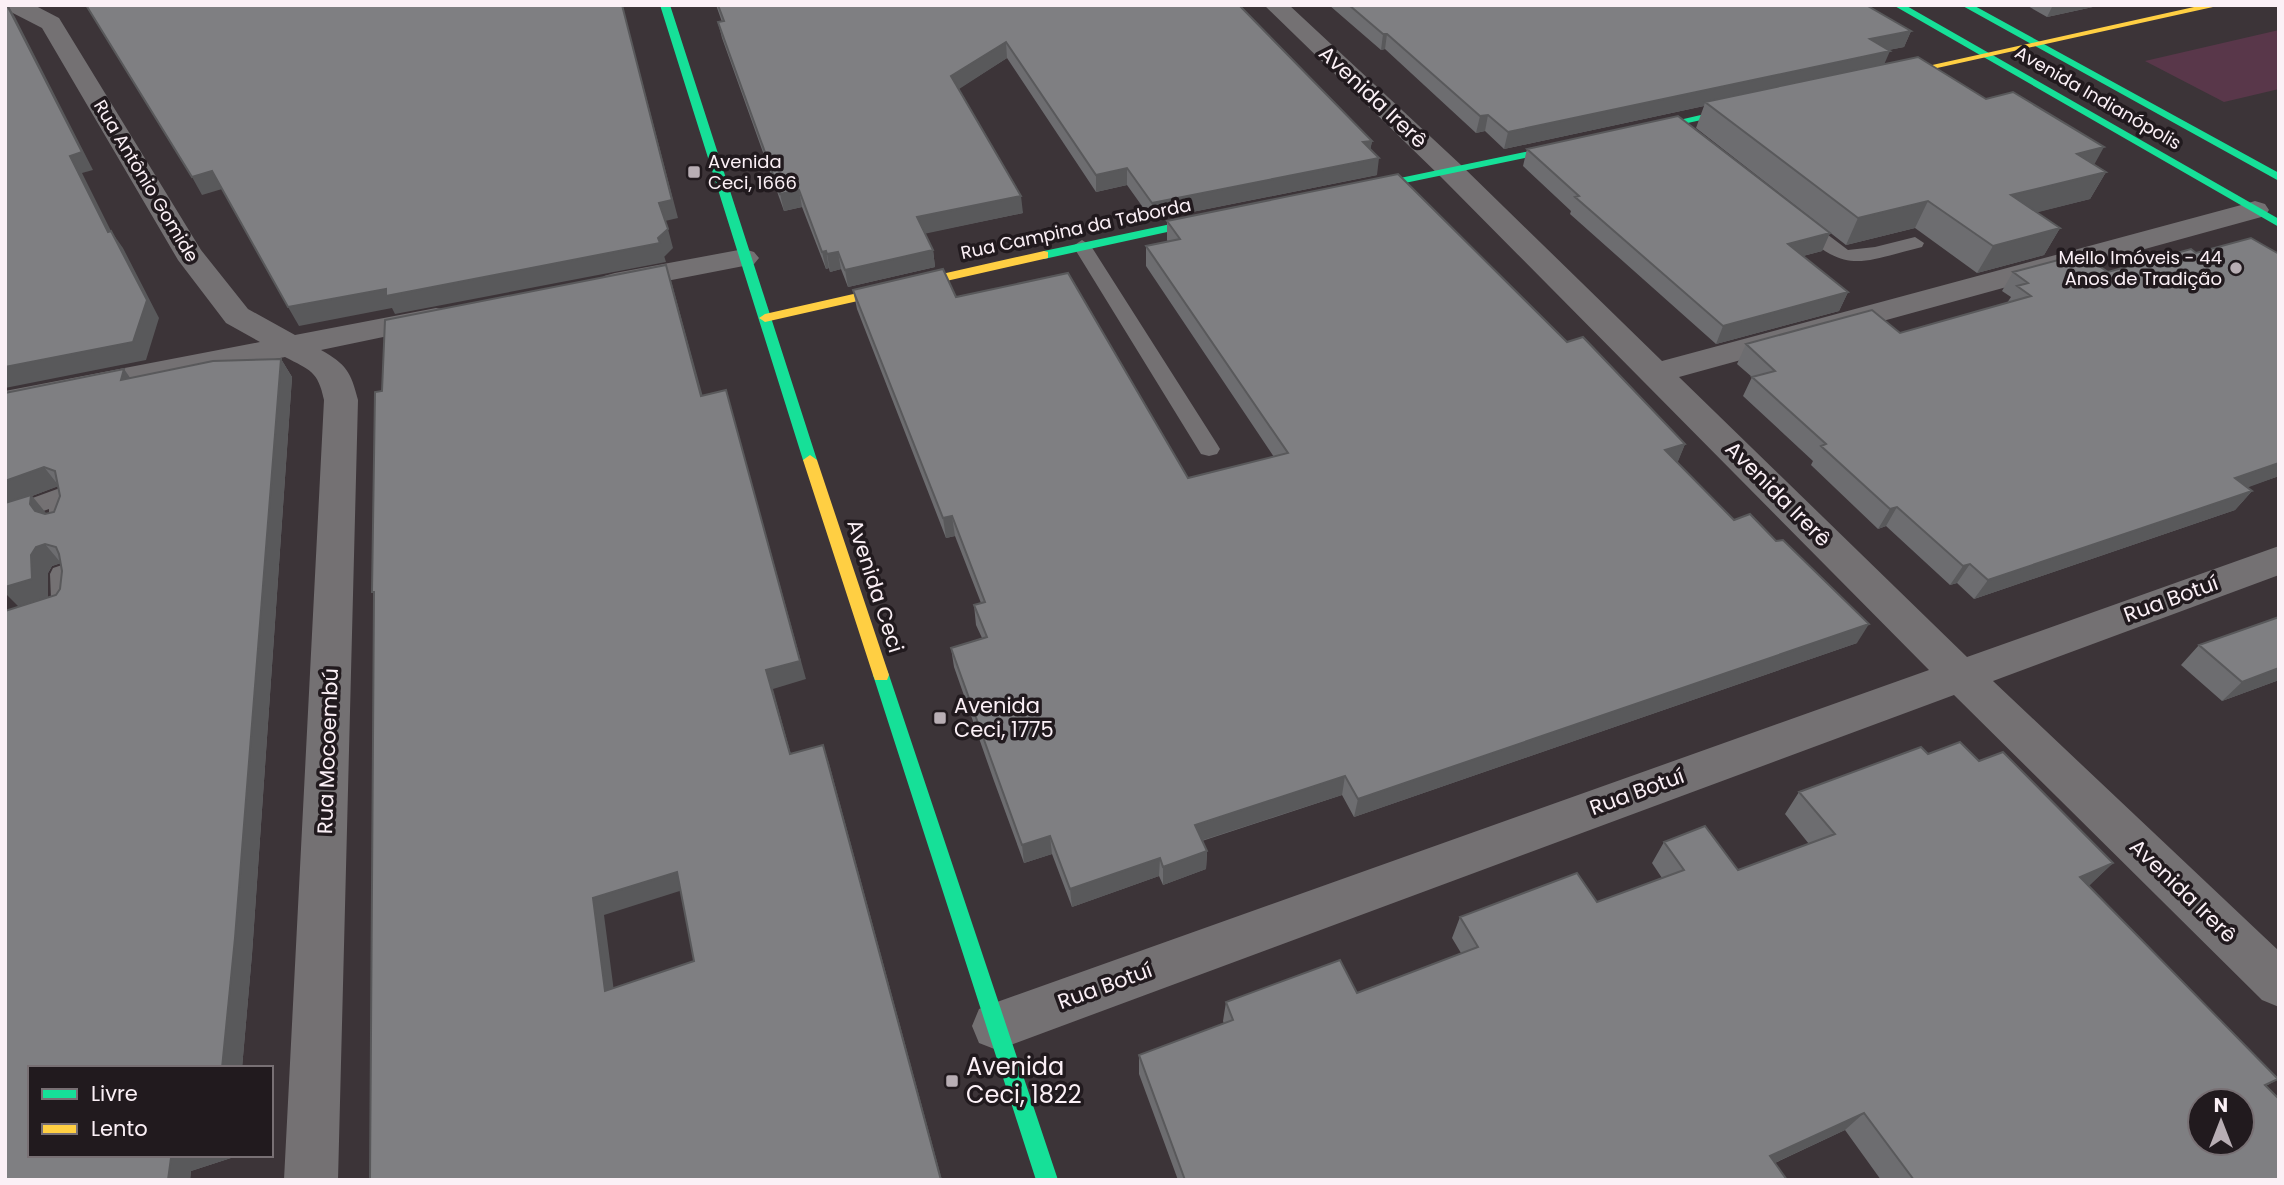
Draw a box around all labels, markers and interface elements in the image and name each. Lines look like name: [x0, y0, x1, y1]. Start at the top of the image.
street label: Avenida Irerê: [1313, 39, 1434, 154]
street label: Avenida Indianópolis: [2011, 40, 2186, 155]
street label: Rua Antônio Gomide: [88, 95, 205, 267]
place label: Avenida Ceci, 1666: [708, 149, 797, 195]
marker: Avenida Ceci, 1666: [686, 164, 702, 180]
street label: Rua Campina da Taborda: [958, 192, 1193, 265]
place label: Mello Imóveis - 44 Anos de Tradição: [2058, 245, 2222, 291]
marker: Mello Imóveis - 44 Anos de Tradição: [2228, 260, 2244, 276]
street label: Avenida Irerê: [1719, 434, 1838, 553]
street label: Avenida Ceci: [840, 515, 911, 656]
street label: Rua Botuí: [2120, 568, 2222, 629]
street label: Rua Mocoembú: [310, 668, 345, 834]
place label: Avenida Ceci, 1775: [954, 691, 1054, 744]
marker: Avenida Ceci, 1775: [932, 710, 948, 726]
street label: Rua Botuí: [1586, 761, 1688, 822]
street label: Avenida Irerê: [2123, 832, 2243, 949]
street label: Rua Botuí: [1054, 955, 1156, 1016]
place label: Avenida Ceci, 1822: [966, 1050, 1081, 1111]
legend: [28, 1066, 273, 1157]
marker: Avenida Ceci, 1822: [944, 1073, 960, 1089]
text: Livre: [91, 1079, 138, 1108]
north arrow: [2186, 1087, 2256, 1157]
text: N: [2214, 1092, 2228, 1119]
text: Lento: [91, 1114, 148, 1143]

